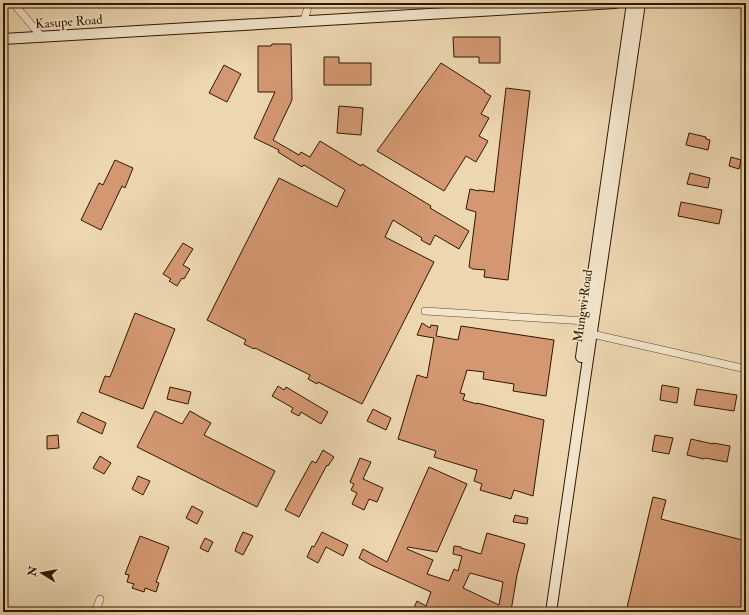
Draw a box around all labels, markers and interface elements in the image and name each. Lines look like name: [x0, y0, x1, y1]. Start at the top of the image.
street label: Kasupe Road: [35, 12, 104, 33]
street label: Mungwi Road: [570, 268, 596, 344]
north arrow: [22, 553, 62, 593]
text: N: [25, 564, 40, 578]

